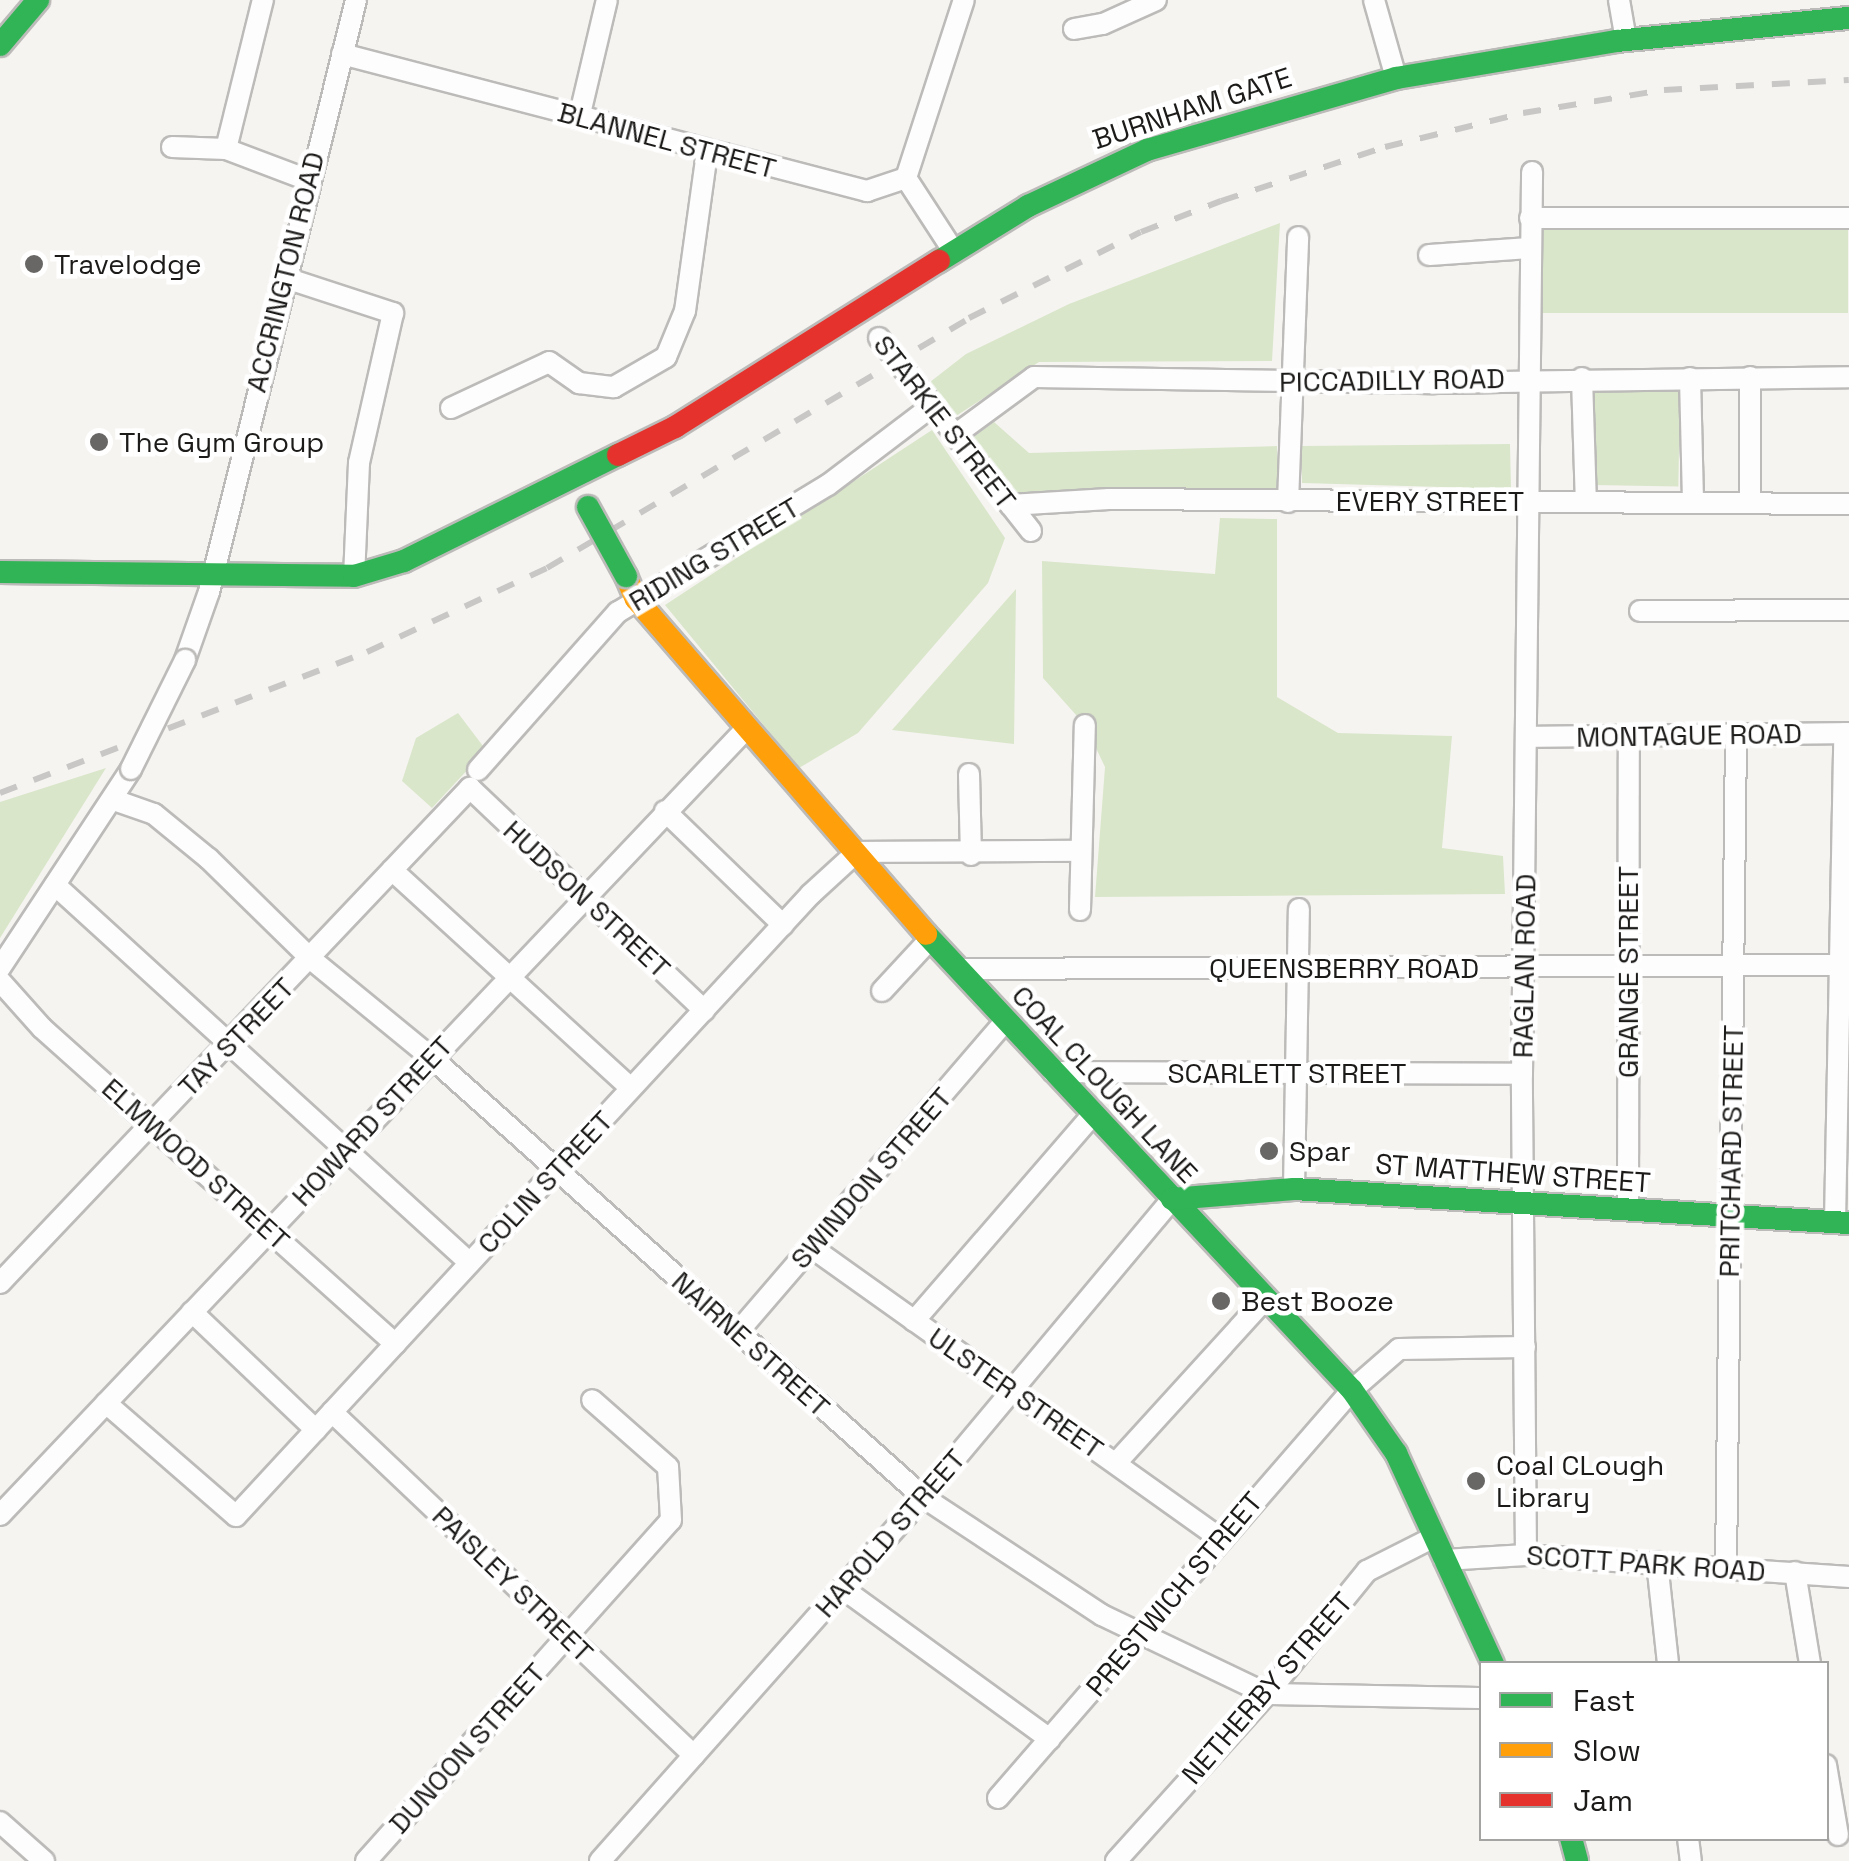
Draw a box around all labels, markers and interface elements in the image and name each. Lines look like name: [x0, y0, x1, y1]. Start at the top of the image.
street label: BURNHAM GATE: [1088, 60, 1296, 156]
street label: BLANNEL STREET: [554, 95, 780, 185]
street label: ACCRINGTON ROAD: [239, 148, 331, 396]
place label: Travelodge: [54, 247, 202, 281]
marker: Travelodge: [23, 253, 45, 275]
street label: STARKIE STREET: [867, 328, 1023, 516]
street label: PICCADILLY ROAD: [1279, 361, 1505, 399]
place label: The Gym Group: [119, 425, 324, 459]
marker: The Gym Group: [88, 431, 110, 453]
street label: EVERY STREET: [1336, 484, 1524, 518]
street label: RIDING STREET: [623, 490, 805, 618]
street label: MONTAGUE ROAD: [1576, 716, 1802, 754]
street label: HUDSON STREET: [497, 813, 677, 985]
street label: GRANGE STREET: [1611, 866, 1645, 1078]
street label: RAGLAN ROAD: [1506, 873, 1542, 1059]
street label: QUEENSBERRY ROAD: [1209, 951, 1479, 985]
street label: TAY STREET: [171, 970, 301, 1104]
street label: COAL CLOUGH LANE: [1005, 978, 1205, 1190]
street label: PRITCHARD STREET: [1712, 1024, 1750, 1278]
street label: HOWARD STREET: [285, 1029, 459, 1213]
street label: SCARLETT STREET: [1167, 1056, 1407, 1090]
street label: ELMWOOD STREET: [95, 1071, 297, 1257]
street label: SWINDON STREET: [783, 1081, 959, 1275]
street label: COLIN STREET: [470, 1104, 620, 1260]
place label: Spar: [1289, 1134, 1351, 1168]
marker: Spar: [1258, 1140, 1280, 1162]
street label: ST MATTHEW STREET: [1374, 1147, 1652, 1199]
street label: NAIRNE STREET: [665, 1264, 837, 1424]
place label: Best Booze: [1241, 1284, 1394, 1318]
marker: Best Booze: [1210, 1290, 1232, 1312]
street label: ULSTER STREET: [922, 1320, 1110, 1466]
street label: HAROLD STREET: [808, 1442, 972, 1624]
place label: Coal CLough Library: [1496, 1448, 1664, 1514]
marker: Coal CLough Library: [1465, 1470, 1487, 1492]
street label: PRESTWICH STREET: [1079, 1485, 1269, 1703]
street label: PAISLEY STREET: [426, 1499, 600, 1669]
street label: SCOTT PARK ROAD: [1525, 1538, 1767, 1588]
street label: NETHERBY STREET: [1174, 1585, 1360, 1791]
street label: DUNOON STREET: [382, 1656, 552, 1840]
legend: [1479, 1661, 1829, 1841]
text: Fast: [1573, 1681, 1635, 1720]
text: Slow: [1573, 1731, 1641, 1770]
text: Jam: [1573, 1781, 1633, 1820]

